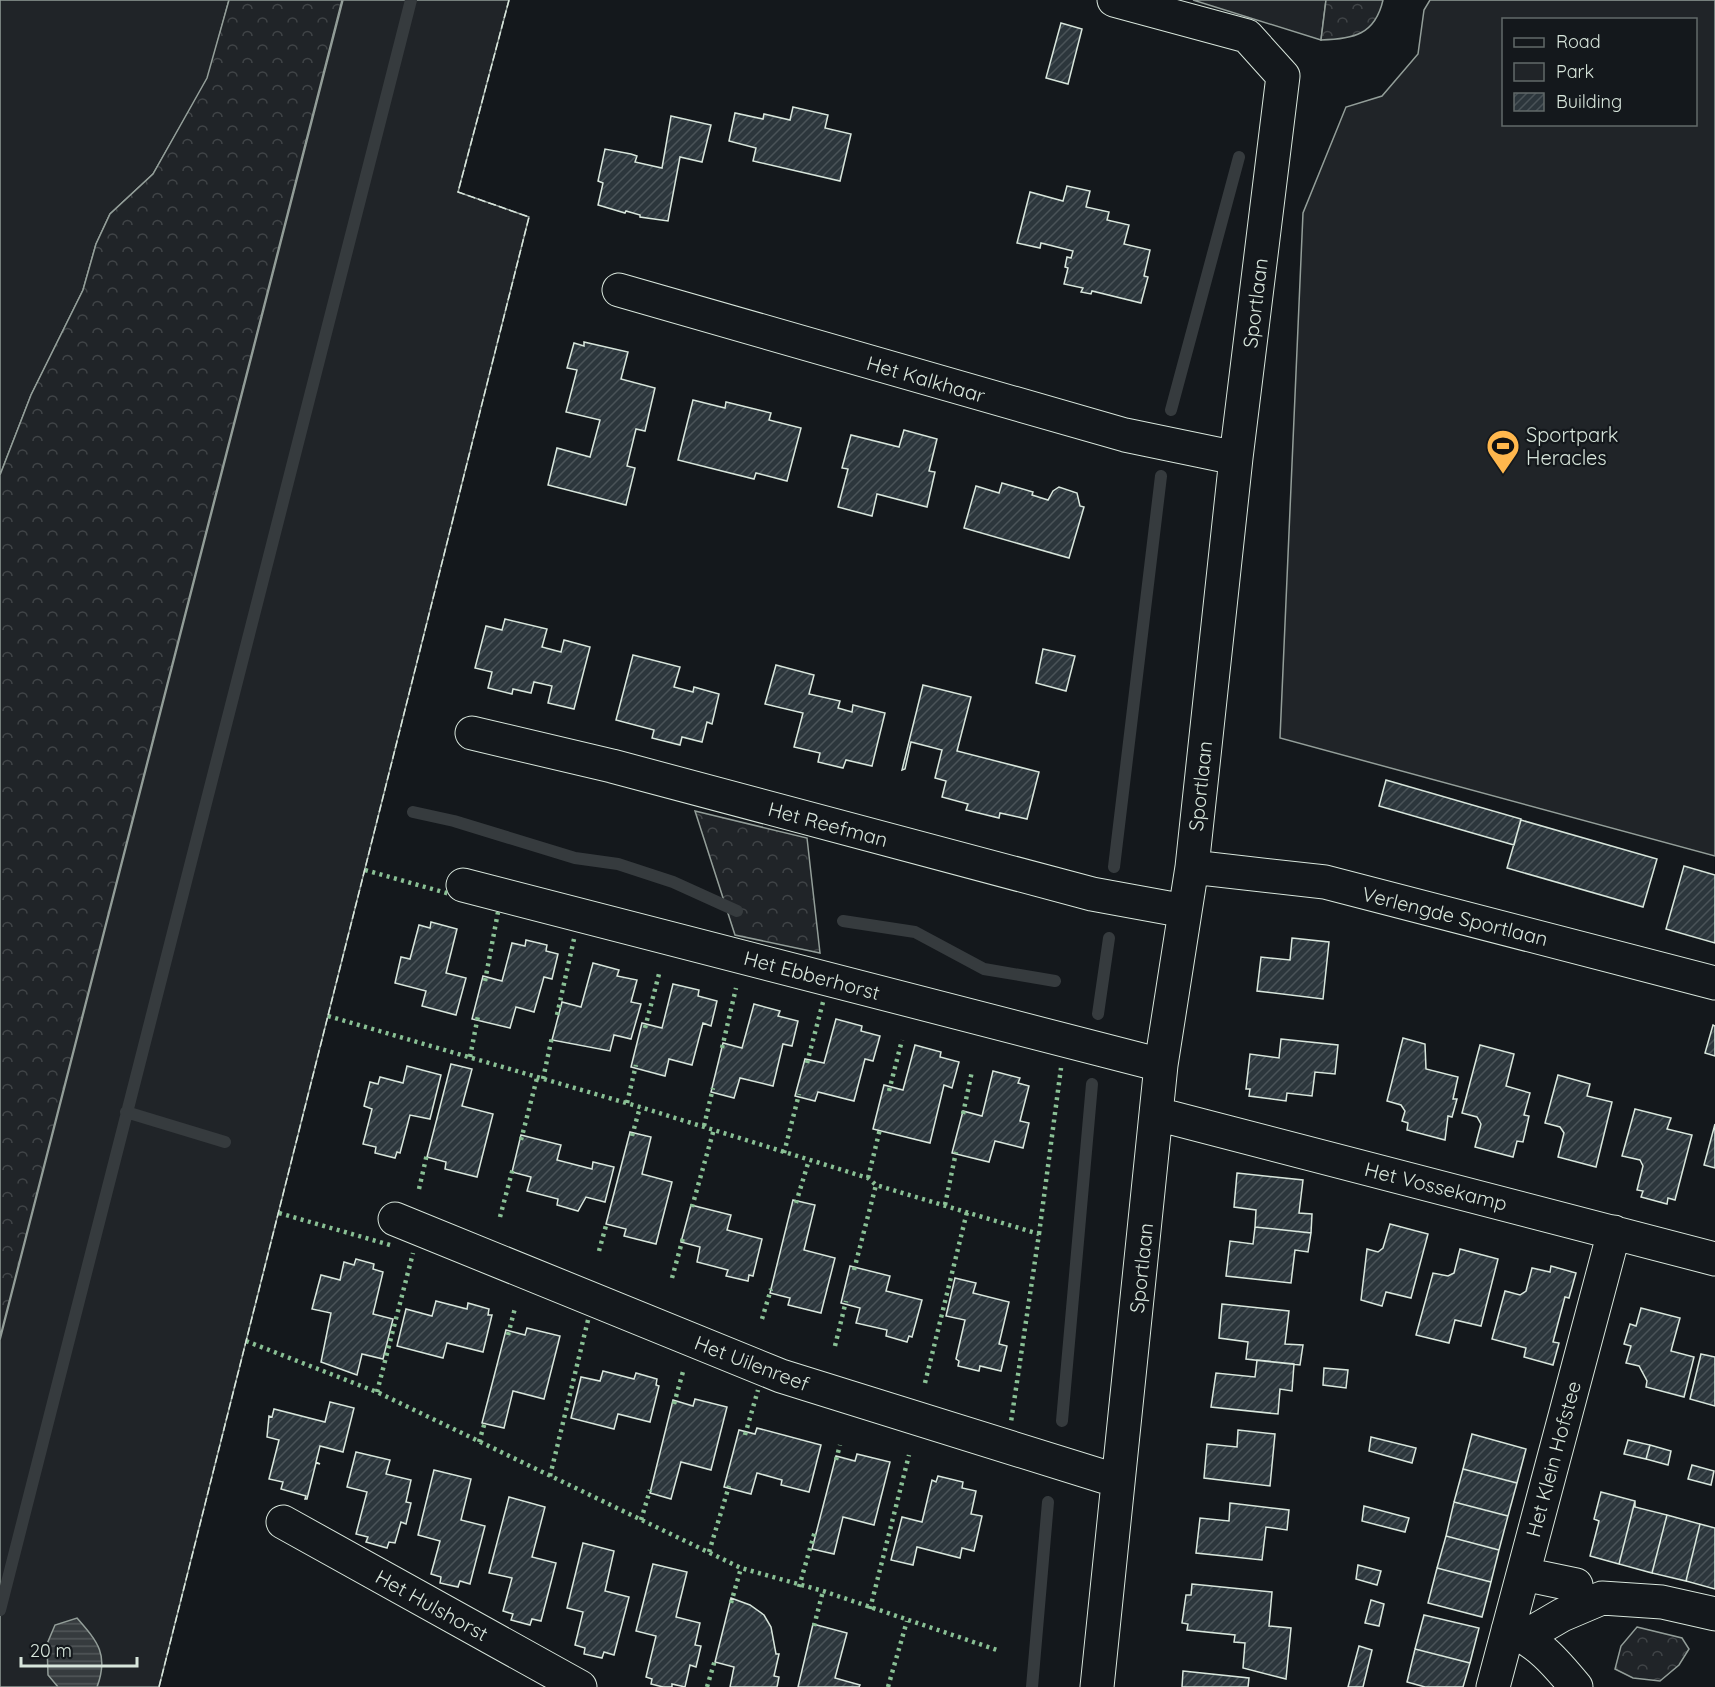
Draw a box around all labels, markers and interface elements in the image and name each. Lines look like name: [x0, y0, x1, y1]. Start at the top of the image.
legend: [1502, 18, 1697, 126]
text: Road: [1556, 30, 1601, 53]
text: Park: [1556, 60, 1594, 83]
text: Building: [1556, 90, 1622, 113]
street label: Sportlaan: [1237, 257, 1273, 349]
street label: Het Kalkhaar: [864, 350, 988, 408]
place label: Sportpark Heracles: [1526, 422, 1619, 470]
sports icon: Sportpark Heracles: [1485, 428, 1521, 475]
street label: Sportlaan: [1183, 740, 1217, 832]
street label: Het Reefman: [765, 796, 891, 852]
street label: Verlengde Sportlaan: [1360, 881, 1550, 951]
street label: Het Ebberhorst: [741, 945, 883, 1005]
street label: Het Vossekamp: [1362, 1156, 1510, 1216]
street label: Sportlaan: [1124, 1222, 1158, 1314]
street label: Het Uilenreef: [691, 1330, 813, 1396]
street label: Het Klein Hofstee: [1520, 1378, 1586, 1540]
street label: Het Hulshorst: [371, 1564, 493, 1646]
scale bar: [21, 1630, 136, 1668]
text: 20 m: [30, 1639, 72, 1662]

